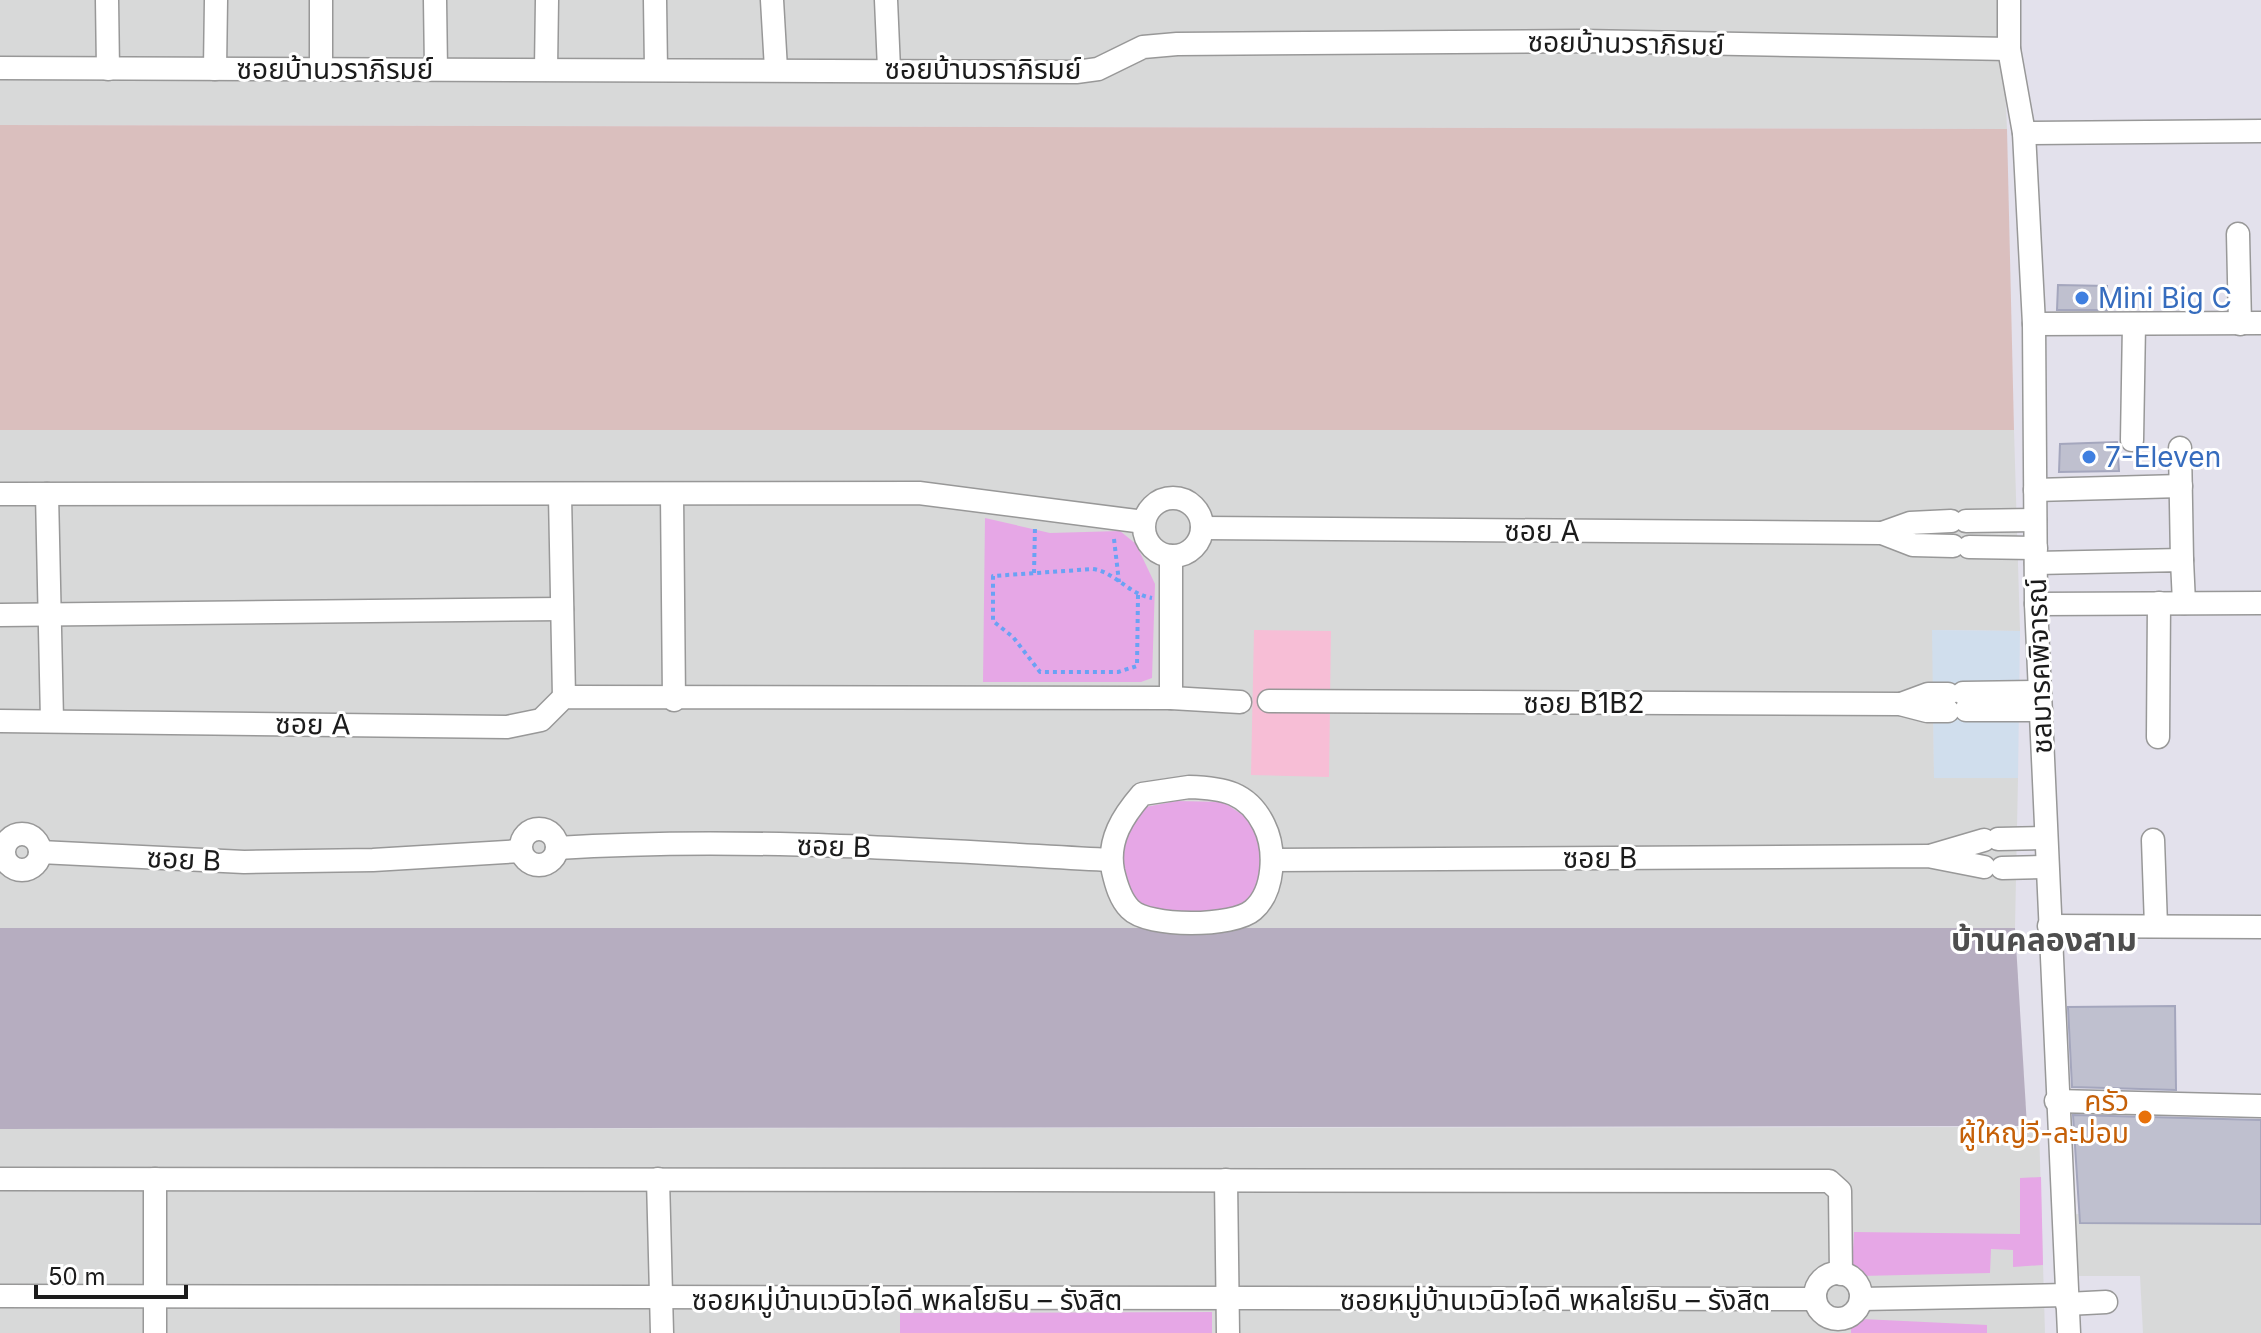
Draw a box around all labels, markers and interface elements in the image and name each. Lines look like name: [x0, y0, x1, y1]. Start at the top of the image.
street label: ซอยบ้านวราภิรมย์: [1527, 24, 1725, 62]
street label: ซอยบ้านวราภิรมย์: [237, 52, 434, 86]
street label: ซอยบ้านวราภิรมย์: [885, 52, 1082, 86]
place label: Mini Big C: [2098, 281, 2232, 315]
marker: Mini Big C: [2073, 289, 2091, 307]
place label: 7-Eleven: [2105, 440, 2221, 474]
marker: 7-Eleven: [2080, 448, 2098, 466]
street label: ซอย A: [1504, 514, 1580, 548]
street label: ชลมารคพิจารณ์: [2019, 578, 2059, 754]
street label: ซอย B1B2: [1523, 686, 1645, 720]
street label: ซอย A: [275, 706, 351, 742]
street label: ซอย B: [796, 828, 872, 864]
street label: ซอย B: [146, 840, 222, 878]
street label: ซอย B: [1563, 841, 1637, 875]
district label: บ้านคลองสาม: [1951, 920, 2137, 959]
place label: ครัว ผู้ใหญ่วี-ละม่อม: [1958, 1084, 2129, 1151]
marker: ครัว ผู้ใหญ่วี-ละม่อม: [2136, 1108, 2154, 1126]
scale bar: [36, 1249, 186, 1299]
text: 50 m: [48, 1262, 106, 1291]
street label: ซอยหมู่บ้านเวนิวไอดี พหลโยธิน – รังสิต: [692, 1283, 1122, 1318]
street label: ซอยหมู่บ้านเวนิวไอดี พหลโยธิน – รังสิต: [1340, 1283, 1770, 1318]

